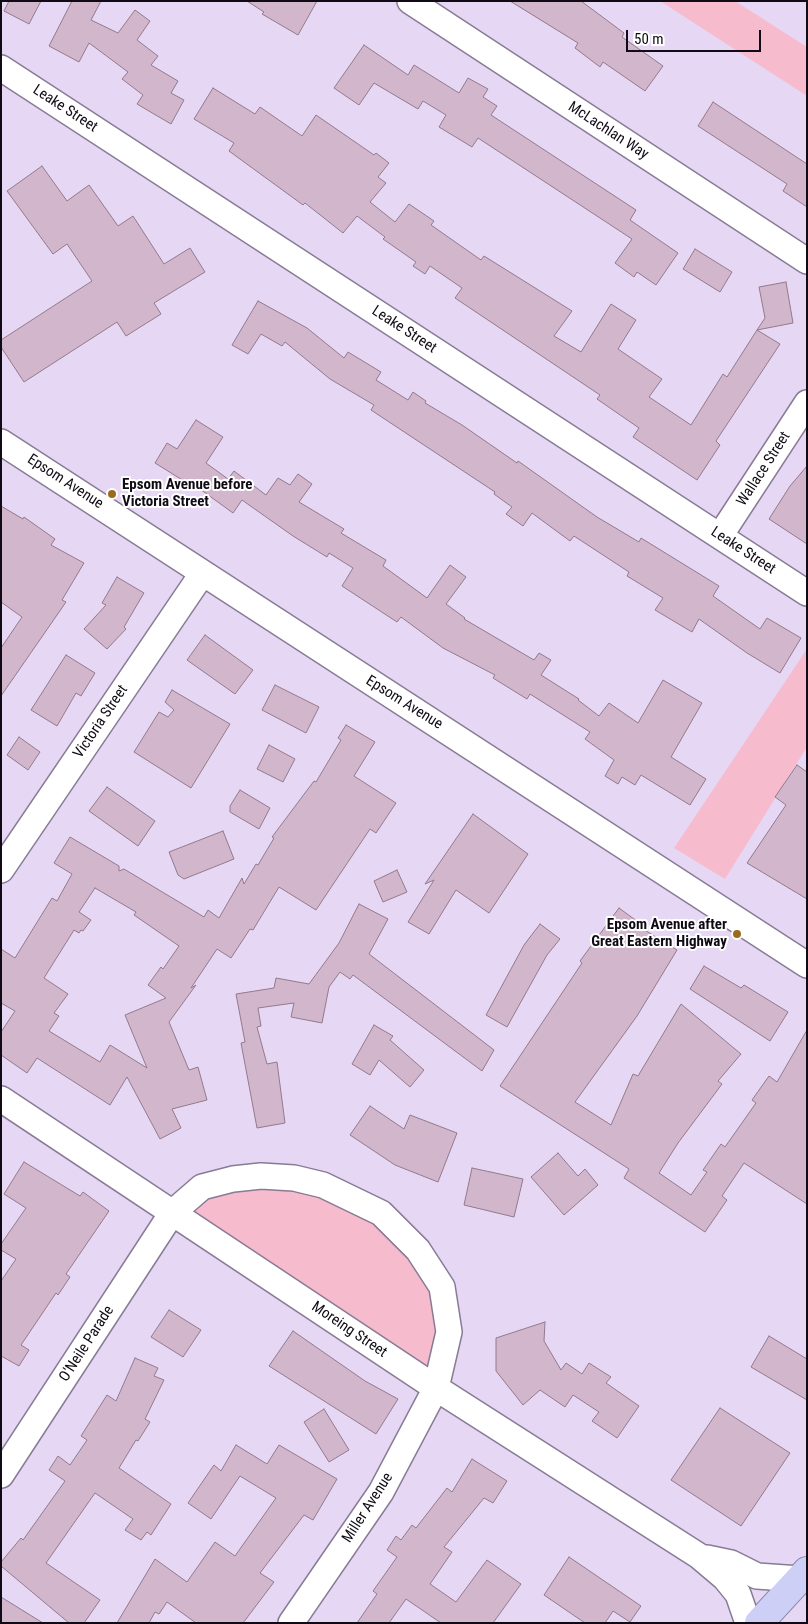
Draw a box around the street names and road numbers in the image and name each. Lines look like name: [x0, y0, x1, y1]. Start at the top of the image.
street label: Leake Street: [29, 81, 101, 137]
street label: McLachlan Way: [564, 98, 652, 164]
street label: Leake Street: [368, 302, 440, 358]
street label: Wallace Street: [733, 428, 795, 510]
street label: Epsom Avenue: [24, 451, 106, 513]
street label: Leake Street: [707, 523, 779, 579]
street label: Epsom Avenue: [362, 672, 446, 734]
street label: Victoria Street: [70, 682, 132, 762]
street label: Moreing Street: [308, 1298, 390, 1362]
street label: O'Neile Parade: [56, 1303, 118, 1385]
street label: Miller Avenue: [339, 1470, 397, 1546]

